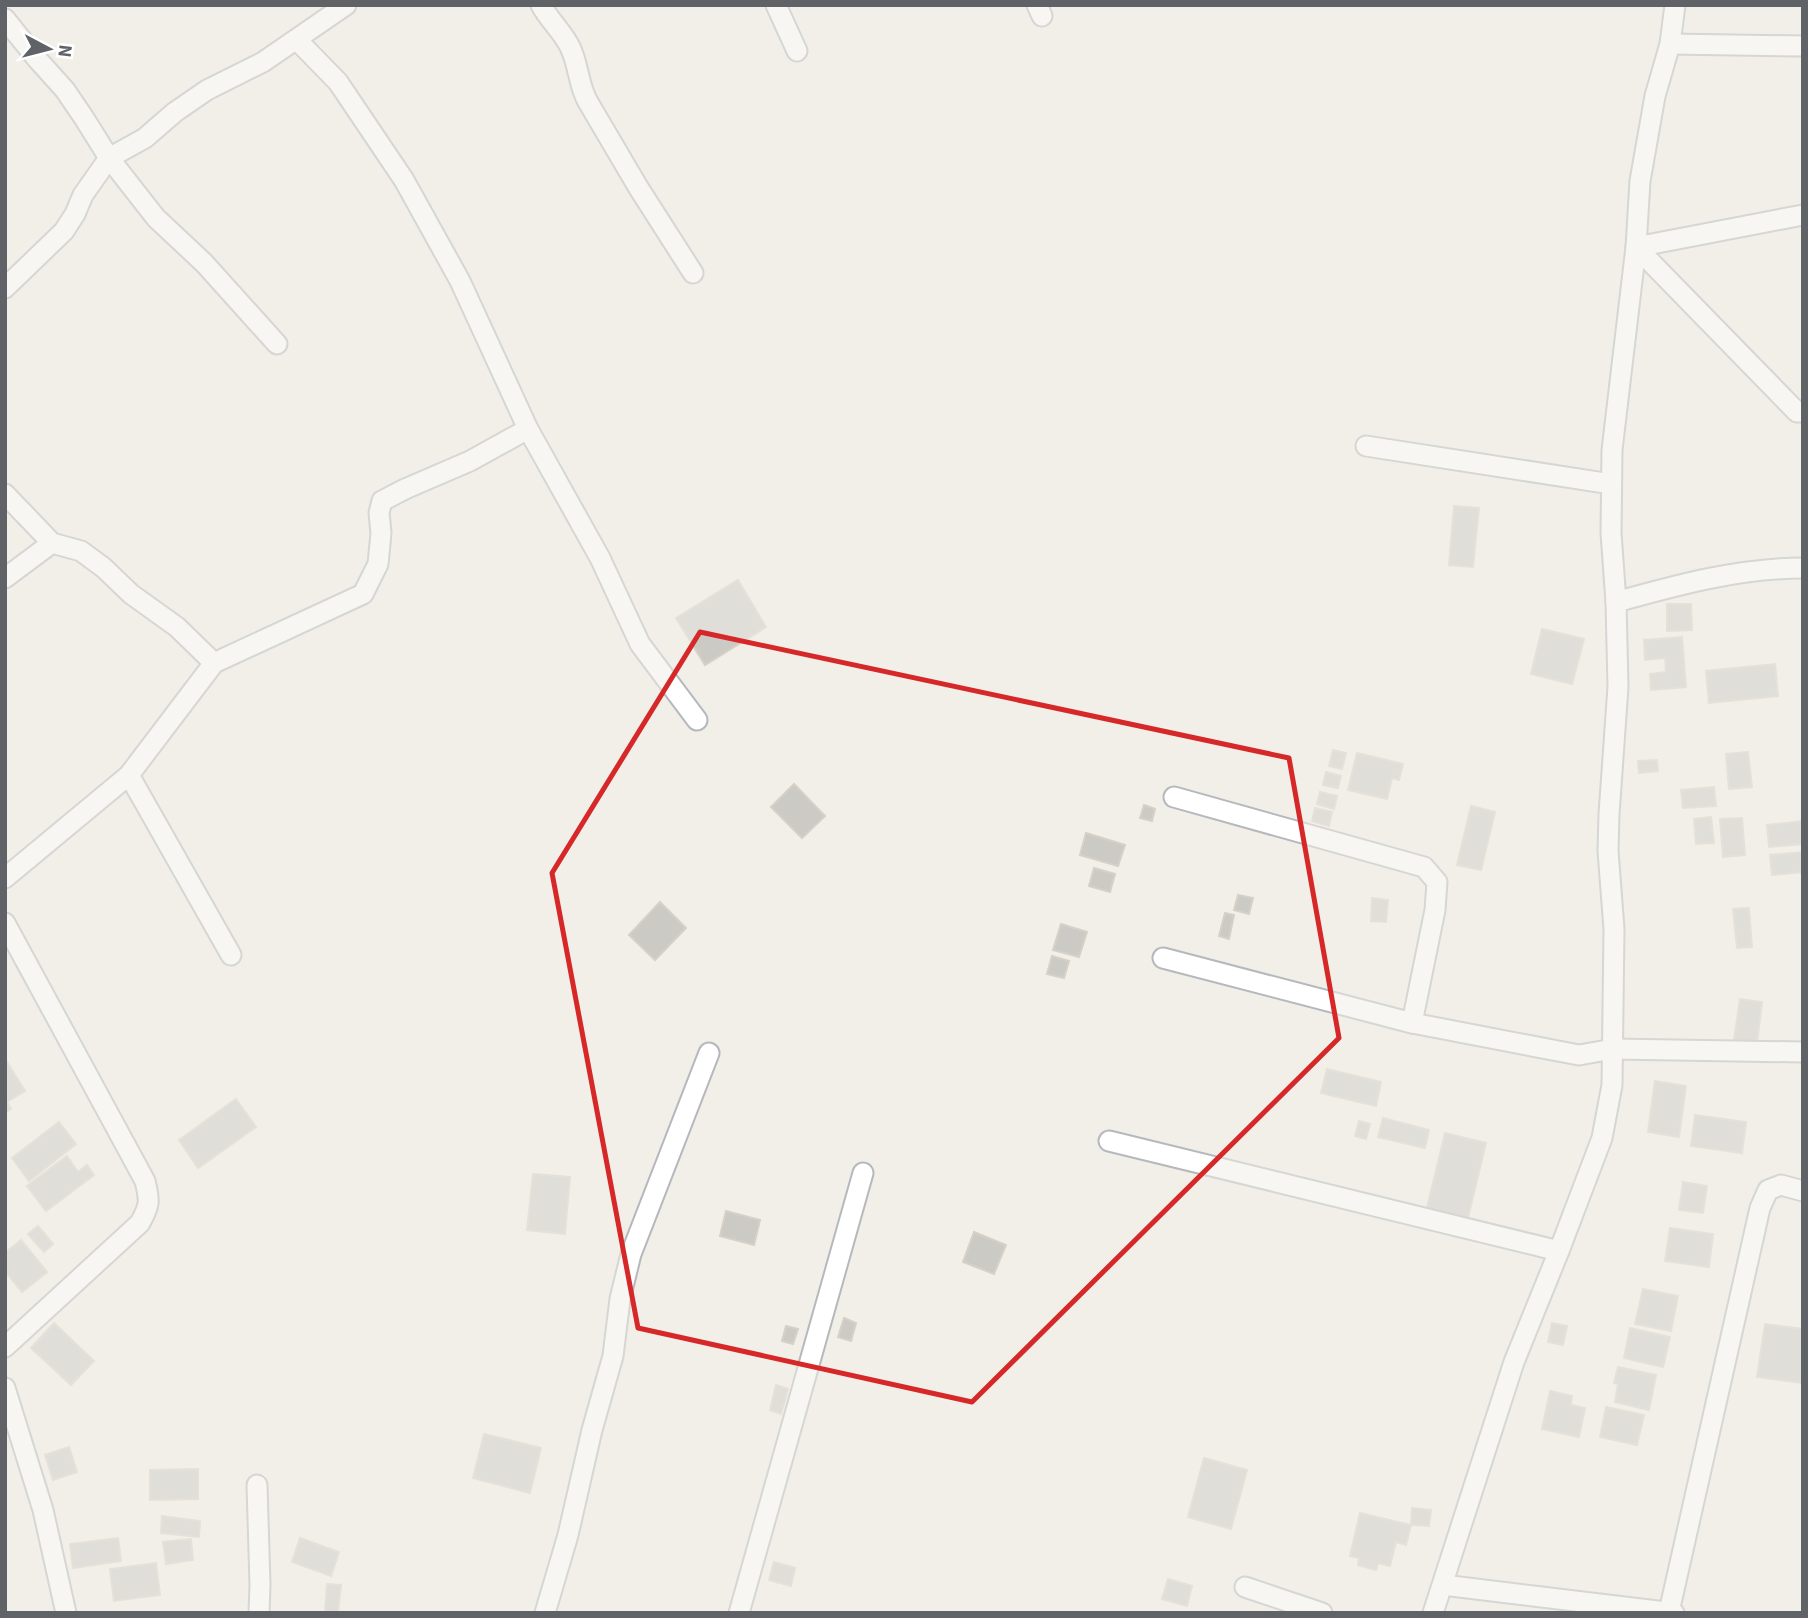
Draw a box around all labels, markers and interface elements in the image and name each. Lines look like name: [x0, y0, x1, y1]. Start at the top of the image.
north arrow: [14, 14, 84, 84]
text: N: [50, 43, 79, 59]

